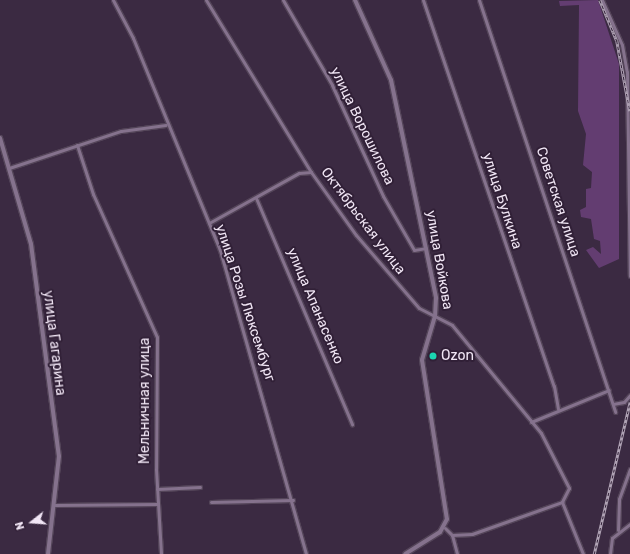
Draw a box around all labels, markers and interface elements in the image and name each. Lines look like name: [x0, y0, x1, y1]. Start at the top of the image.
street label: улица Ворошилова: [326, 64, 398, 188]
street label: Советская улица: [532, 145, 584, 259]
street label: улица Булкина: [479, 151, 525, 251]
street label: Октябрьская улица: [317, 164, 409, 278]
street label: улица Войкова: [422, 209, 456, 311]
street label: улица Розы Люксембург: [212, 222, 278, 384]
street label: улица Апанасенко: [283, 245, 347, 367]
street label: улица Гагарина: [39, 290, 69, 396]
street label: Мельничная улица: [137, 338, 153, 464]
place label: Ozon: [441, 348, 474, 364]
marker: Ozon: [428, 351, 438, 361]
north arrow: [12, 502, 52, 542]
text: N: [13, 520, 27, 531]

